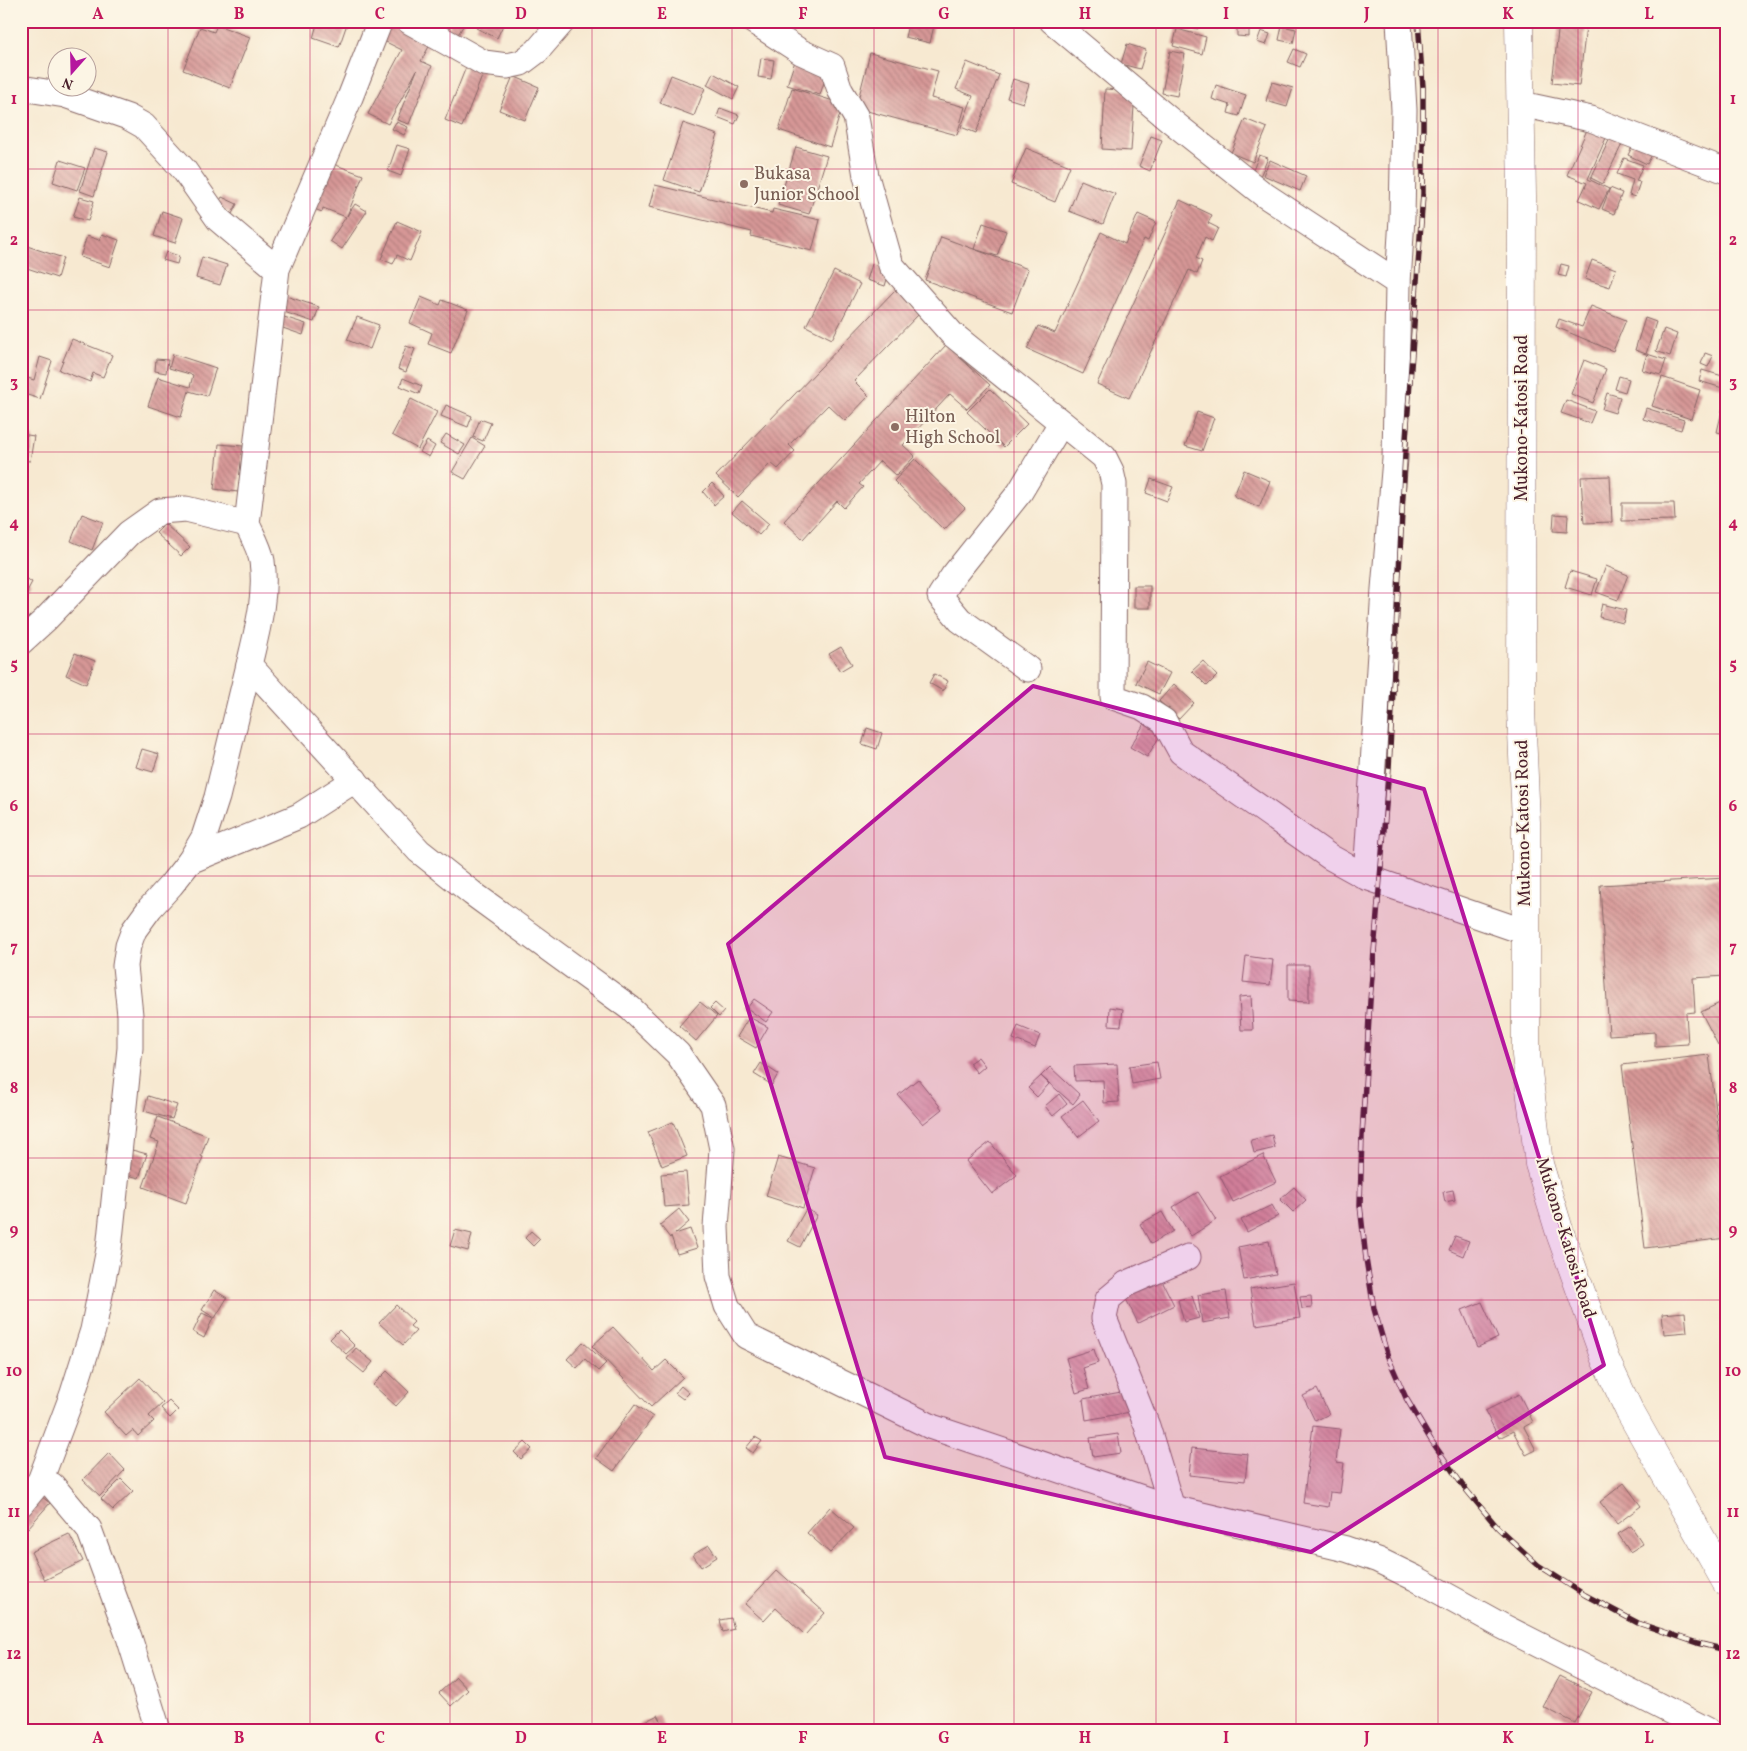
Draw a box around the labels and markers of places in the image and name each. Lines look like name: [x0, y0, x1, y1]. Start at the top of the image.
place label: Bukasa Junior School: [754, 162, 860, 208]
marker: Bukasa Junior School: [738, 178, 750, 190]
place label: Hilton High School: [905, 405, 1000, 451]
marker: Hilton High School: [889, 421, 901, 433]

